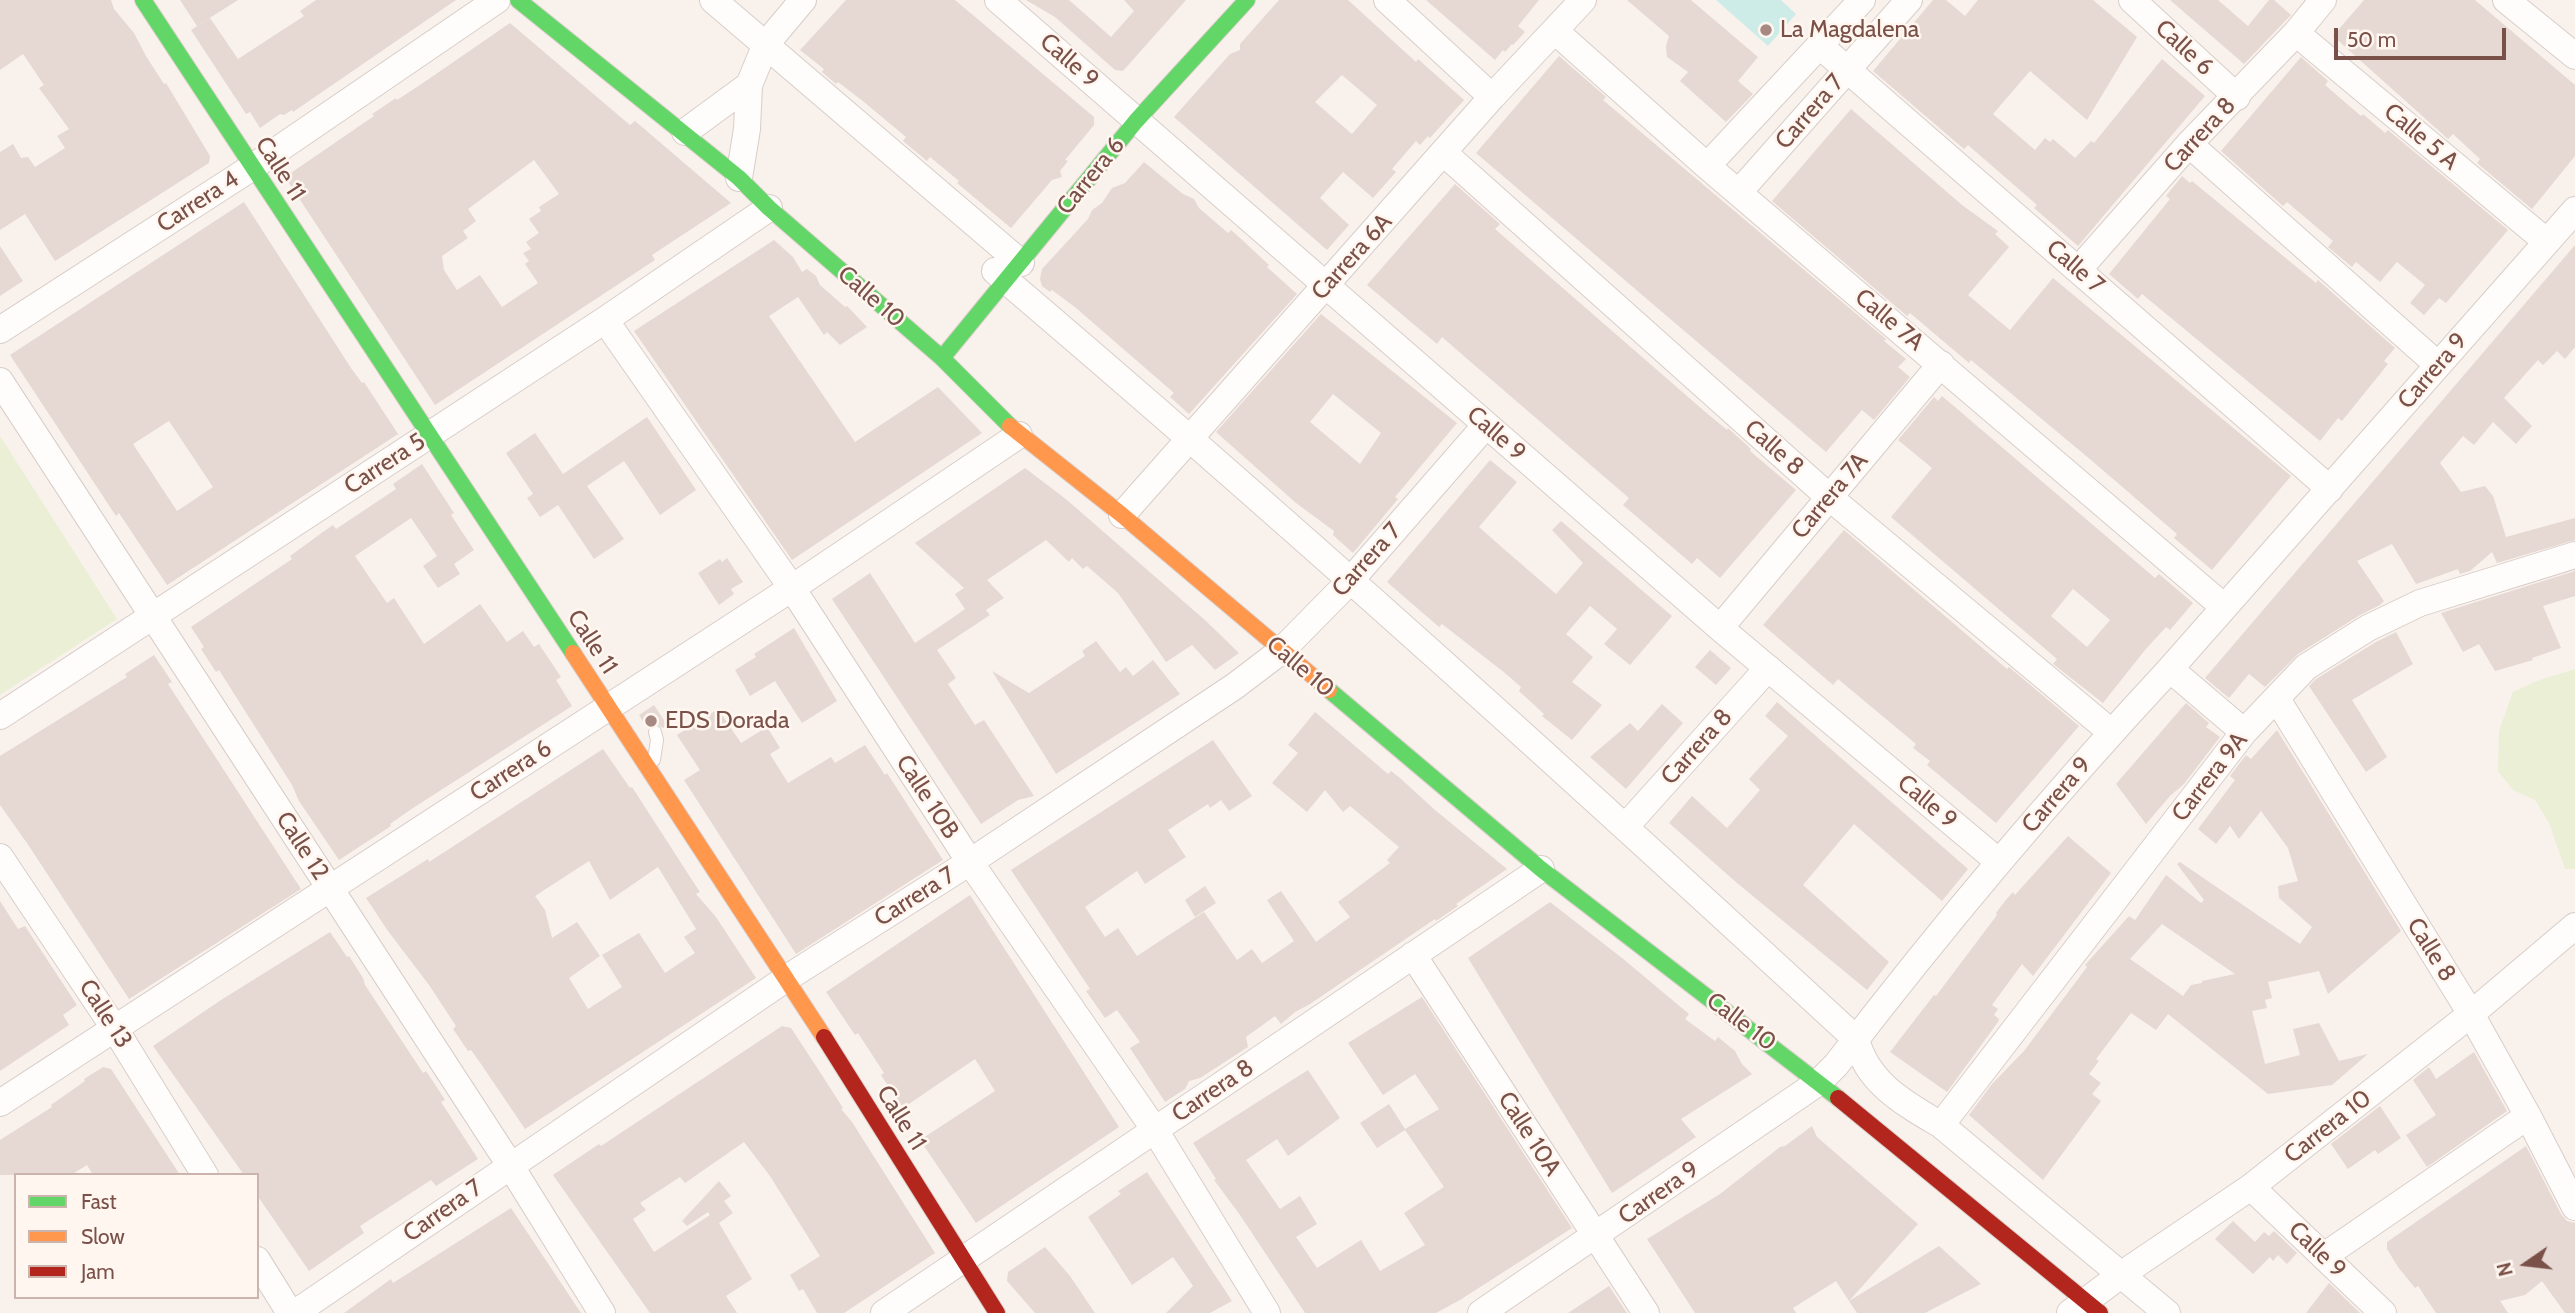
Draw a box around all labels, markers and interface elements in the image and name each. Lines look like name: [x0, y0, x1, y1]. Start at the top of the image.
street label: Calle 6: [2149, 14, 2219, 82]
scale bar: [2337, 14, 2508, 58]
place label: La Magdalena: [1780, 16, 1919, 44]
marker: La Magdalena: [1758, 22, 1774, 38]
text: 50 m: [2347, 27, 2396, 52]
street label: Calle 9: [1034, 28, 1104, 94]
street label: Carrera 7: [1770, 69, 1850, 155]
street label: Carrera 8: [2158, 91, 2242, 179]
street label: Calle 5 A: [2378, 98, 2464, 176]
street label: Calle 11: [249, 131, 311, 207]
street label: Carrera 6: [1051, 131, 1131, 221]
street label: Carrera 4: [152, 165, 244, 239]
street label: Carrera 6A: [1306, 208, 1398, 306]
street label: Calle 7: [2040, 234, 2110, 300]
street label: Calle 10: [831, 260, 911, 334]
street label: Calle 7A: [1849, 283, 1929, 357]
street label: Carrera 9: [2392, 327, 2474, 415]
street label: Calle 9: [1461, 401, 1531, 467]
street label: Calle 8: [1738, 414, 1810, 482]
street label: Carrera 5: [339, 427, 431, 501]
street label: Carrera 7A: [1786, 447, 1874, 545]
street label: Carrera 7: [1326, 517, 1408, 603]
street label: Calle 11: [561, 604, 623, 680]
street label: Calle 10: [1260, 630, 1340, 704]
street label: Carrera 8: [1655, 703, 1739, 791]
place label: EDS Dorada: [665, 707, 789, 735]
marker: EDS Dorada: [643, 713, 659, 729]
street label: Carrera 9A: [2166, 727, 2254, 827]
street label: Carrera 6: [465, 734, 557, 808]
street label: Calle 10B: [889, 750, 965, 844]
street label: Carrera 9: [2016, 751, 2098, 839]
street label: Calle 9: [1891, 769, 1963, 835]
street label: Calle 12: [269, 806, 335, 886]
street label: Carrera 7: [869, 861, 961, 933]
street label: Calle 8: [2400, 913, 2462, 987]
street label: Calle 13: [72, 974, 138, 1054]
street label: Calle 10: [1700, 986, 1782, 1058]
street label: Carrera 8: [1167, 1053, 1259, 1129]
street label: Calle 11: [870, 1080, 932, 1156]
street label: Carrera 10: [2279, 1084, 2377, 1170]
street label: Calle 10A: [1491, 1087, 1567, 1181]
street label: Carrera 9: [1613, 1155, 1705, 1231]
legend: [14, 1173, 259, 1299]
street label: Carrera 7: [398, 1173, 488, 1249]
text: Fast: [81, 1189, 117, 1214]
street label: Calle 9: [2282, 1216, 2352, 1284]
text: Slow: [81, 1224, 125, 1249]
north arrow: [2491, 1229, 2561, 1299]
text: Jam: [81, 1259, 115, 1284]
text: N: [2492, 1260, 2518, 1279]

